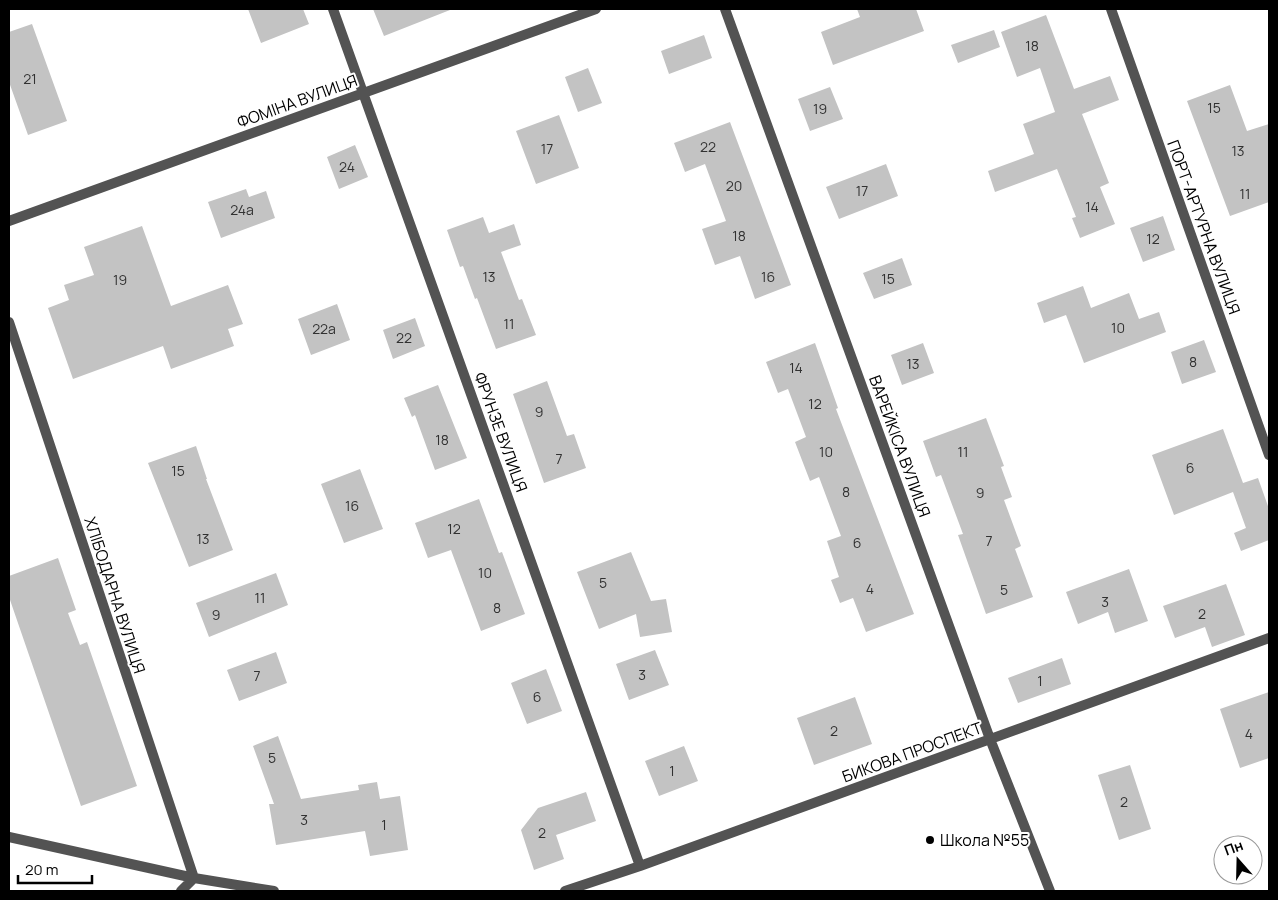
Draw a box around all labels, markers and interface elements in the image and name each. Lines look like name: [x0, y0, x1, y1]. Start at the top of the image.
house number: 18: [1025, 36, 1039, 55]
house number: 21: [23, 69, 37, 88]
street label: ФОМІНА ВУЛИЦЯ: [234, 69, 360, 133]
house number: 15: [1207, 98, 1221, 117]
house number: 19: [813, 99, 827, 118]
house number: 22: [700, 137, 716, 156]
street label: ПОРТ-АРТУРНА ВУЛИЦЯ: [1162, 137, 1246, 317]
house number: 17: [541, 139, 553, 158]
house number: 13: [1231, 141, 1245, 160]
house number: 24: [339, 157, 355, 176]
house number: 20: [726, 176, 742, 195]
house number: 17: [856, 181, 868, 200]
house number: 11: [1240, 184, 1250, 203]
house number: 14: [1085, 197, 1099, 216]
house number: 24а: [230, 200, 254, 219]
house number: 18: [732, 226, 746, 245]
house number: 12: [1146, 229, 1160, 248]
house number: 13: [482, 267, 496, 286]
house number: 16: [761, 267, 775, 286]
house number: 15: [881, 269, 895, 288]
house number: 19: [113, 270, 127, 289]
house number: 11: [504, 314, 514, 333]
house number: 10: [1111, 318, 1125, 337]
house number: 22а: [312, 319, 336, 338]
house number: 22: [396, 328, 412, 347]
house number: 8: [1189, 352, 1197, 371]
house number: 13: [906, 354, 920, 373]
house number: 14: [789, 358, 803, 377]
street label: ФРУНЗЕ ВУЛИЦЯ: [469, 369, 533, 495]
street label: ВАРЕЙКІСА ВУЛИЦЯ: [864, 372, 936, 520]
house number: 12: [808, 394, 822, 413]
house number: 9: [535, 402, 543, 421]
house number: 18: [435, 430, 449, 449]
house number: 10: [819, 442, 833, 461]
house number: 11: [958, 442, 968, 461]
house number: 7: [555, 449, 563, 468]
house number: 6: [1186, 458, 1194, 477]
house number: 15: [171, 461, 185, 480]
house number: 8: [842, 482, 850, 501]
house number: 9: [976, 483, 984, 502]
house number: 16: [345, 496, 359, 515]
street label: ХЛІБОДАРНА ВУЛИЦЯ: [79, 514, 151, 676]
house number: 12: [447, 519, 461, 538]
house number: 13: [196, 529, 210, 548]
house number: 7: [985, 531, 993, 550]
house number: 6: [853, 533, 861, 552]
house number: 10: [478, 563, 492, 582]
house number: 5: [599, 573, 607, 592]
house number: 4: [866, 579, 874, 598]
house number: 5: [1000, 580, 1008, 599]
house number: 11: [255, 588, 265, 607]
house number: 3: [1101, 592, 1109, 611]
house number: 8: [493, 598, 501, 617]
house number: 2: [1198, 604, 1206, 623]
house number: 9: [212, 605, 220, 624]
house number: 3: [638, 665, 646, 684]
house number: 7: [253, 666, 261, 685]
house number: 1: [1037, 671, 1043, 690]
house number: 6: [533, 687, 541, 706]
street label: БИКОВА ПРОСПЕКТ: [839, 716, 985, 788]
house number: 2: [830, 721, 838, 740]
house number: 4: [1245, 724, 1253, 743]
house number: 5: [268, 748, 276, 767]
house number: 1: [669, 761, 675, 780]
house number: 2: [1120, 792, 1128, 811]
house number: 3: [300, 810, 308, 829]
house number: 1: [381, 815, 387, 834]
house number: 2: [538, 823, 546, 842]
place label: Школа №55: [940, 829, 1029, 851]
marker: Школа №55: [924, 834, 936, 846]
north arrow: [1213, 835, 1263, 885]
text: Пн: [1221, 835, 1245, 859]
scale bar: [18, 852, 91, 884]
text: 20 m: [25, 859, 58, 880]

